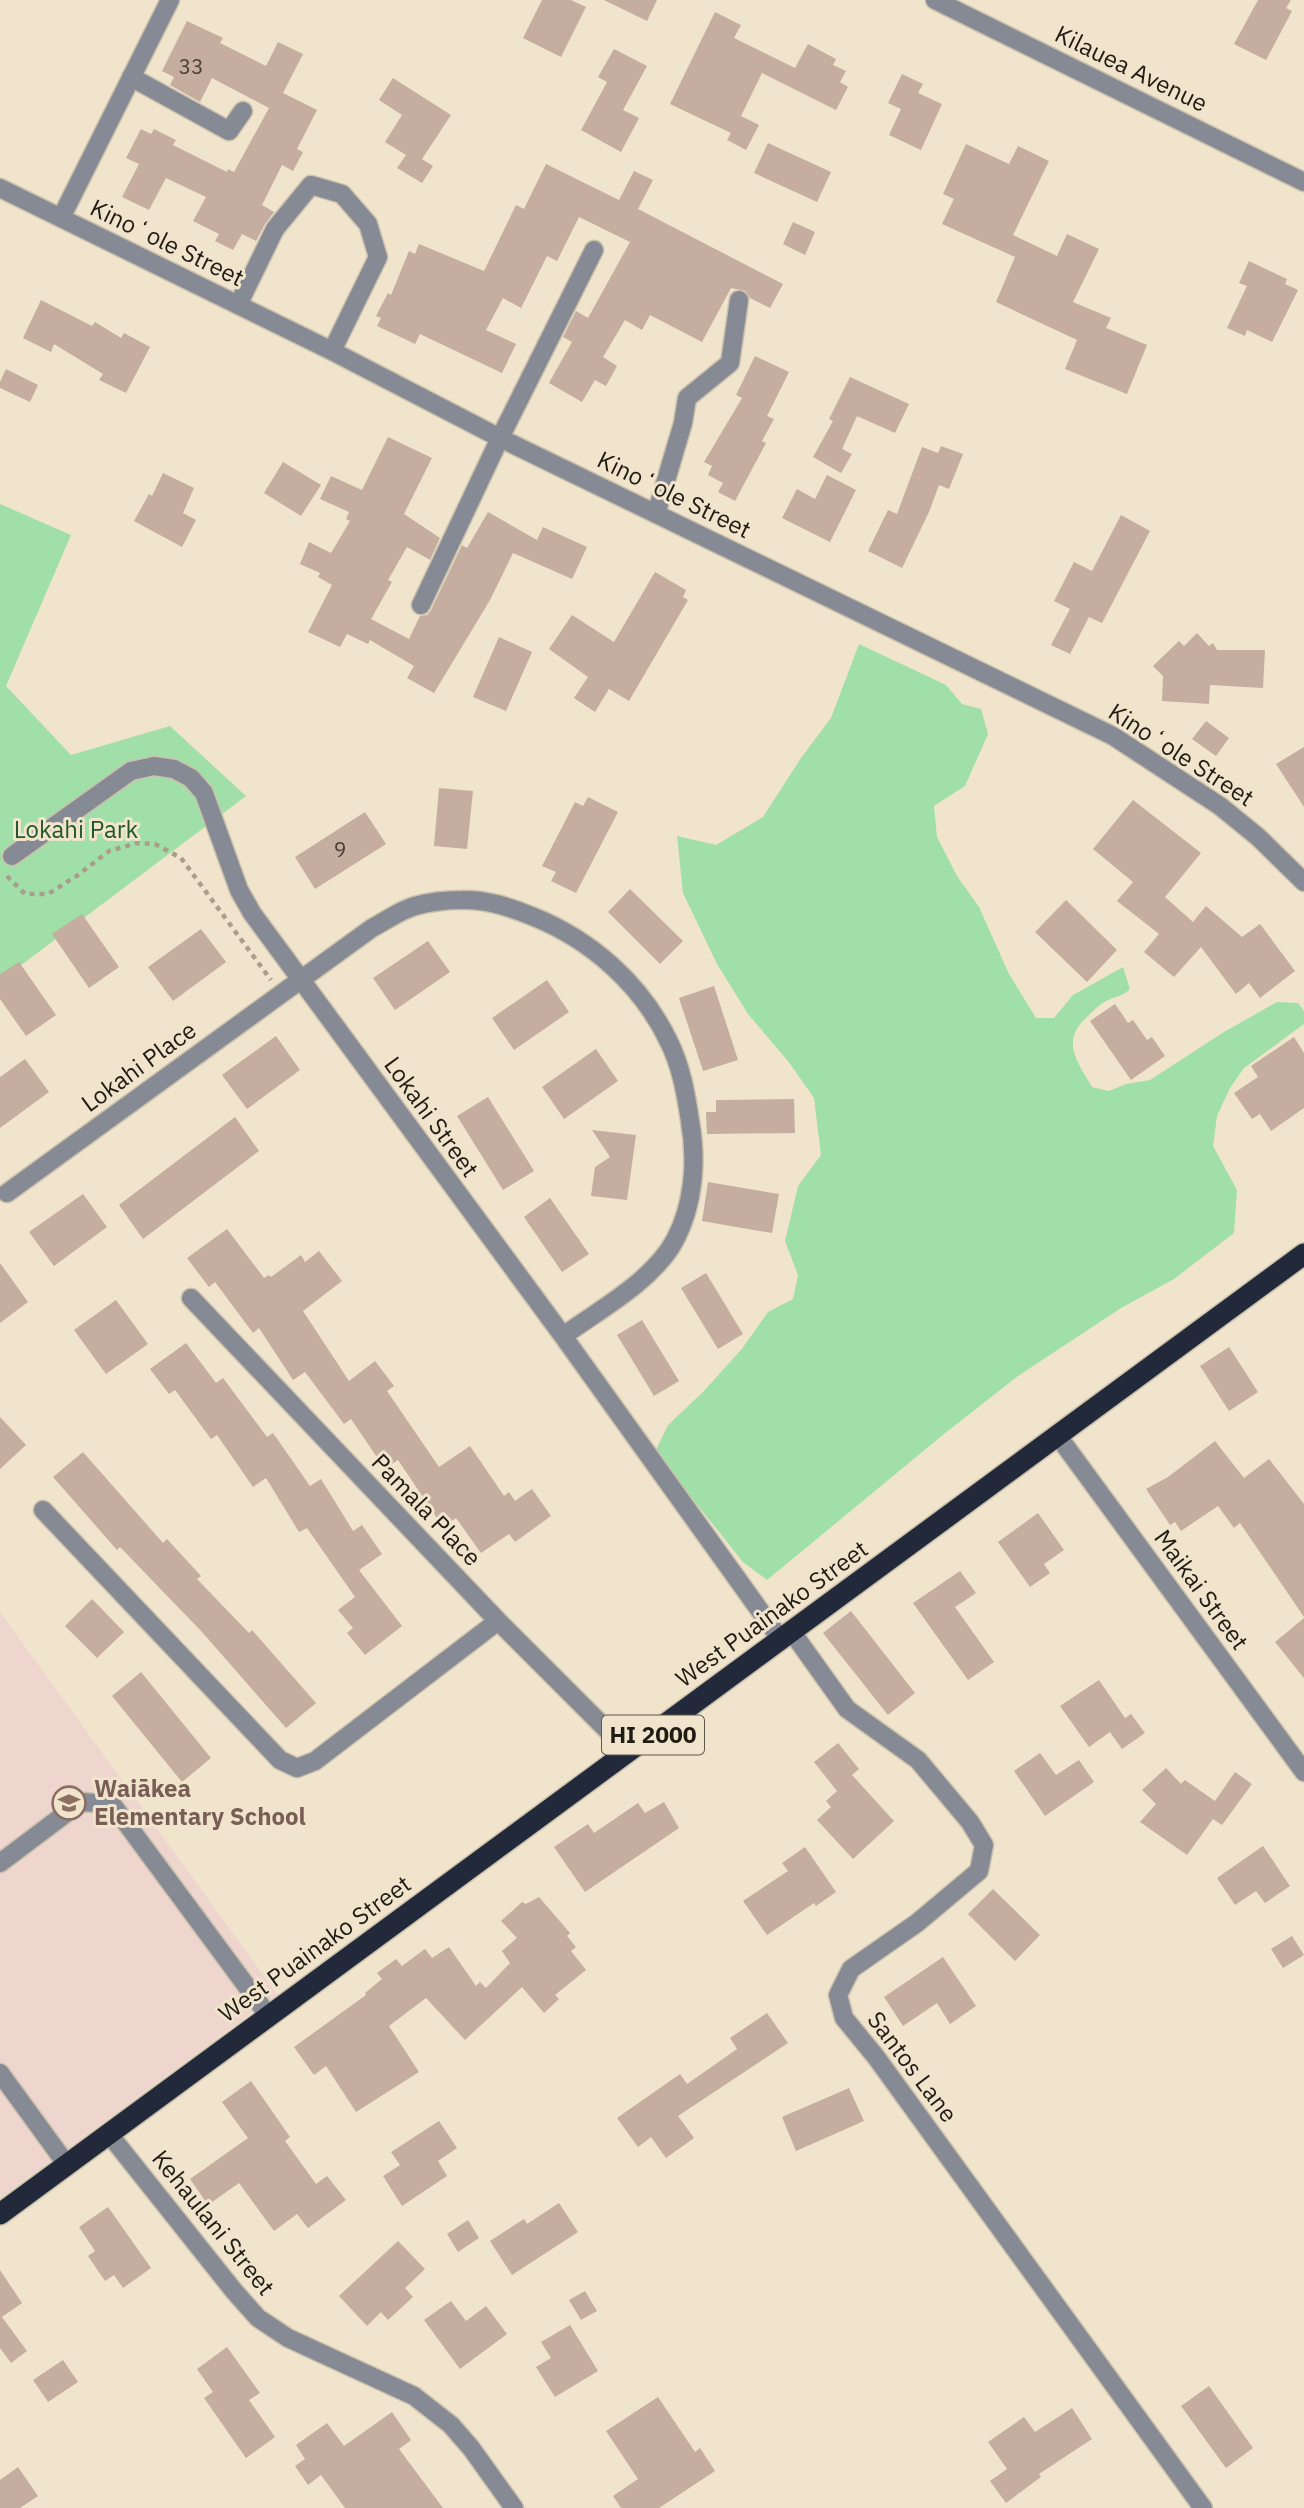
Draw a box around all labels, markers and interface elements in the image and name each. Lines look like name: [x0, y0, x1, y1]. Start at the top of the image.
street label: Kilauea Avenue: [1050, 17, 1213, 119]
house number: 33: [178, 52, 204, 80]
street label: Kinoʻole Street: [85, 191, 250, 293]
street label: Kinoʻole Street: [592, 443, 757, 545]
street label: Kinoʻole Street: [1103, 695, 1260, 813]
park label: Lokahi Park: [14, 813, 139, 845]
house number: 9: [334, 835, 346, 863]
street label: Lokahi Place: [74, 1014, 202, 1119]
street label: Lokahi Street: [377, 1050, 486, 1183]
street label: Pamala Place: [365, 1446, 489, 1573]
street label: Maikai Street: [1147, 1523, 1256, 1656]
street label: West Puainako Street: [669, 1533, 874, 1694]
road number: HI 2000: [602, 1716, 704, 1754]
place label: Waiākea Elementary School: [94, 1772, 306, 1832]
school or university icon: Waiākea Elementary School: [50, 1784, 88, 1822]
street label: West Puainako Street: [212, 1868, 417, 2029]
street label: Santos Lane: [861, 2004, 965, 2128]
street label: Kehaulani Street: [145, 2143, 282, 2302]

